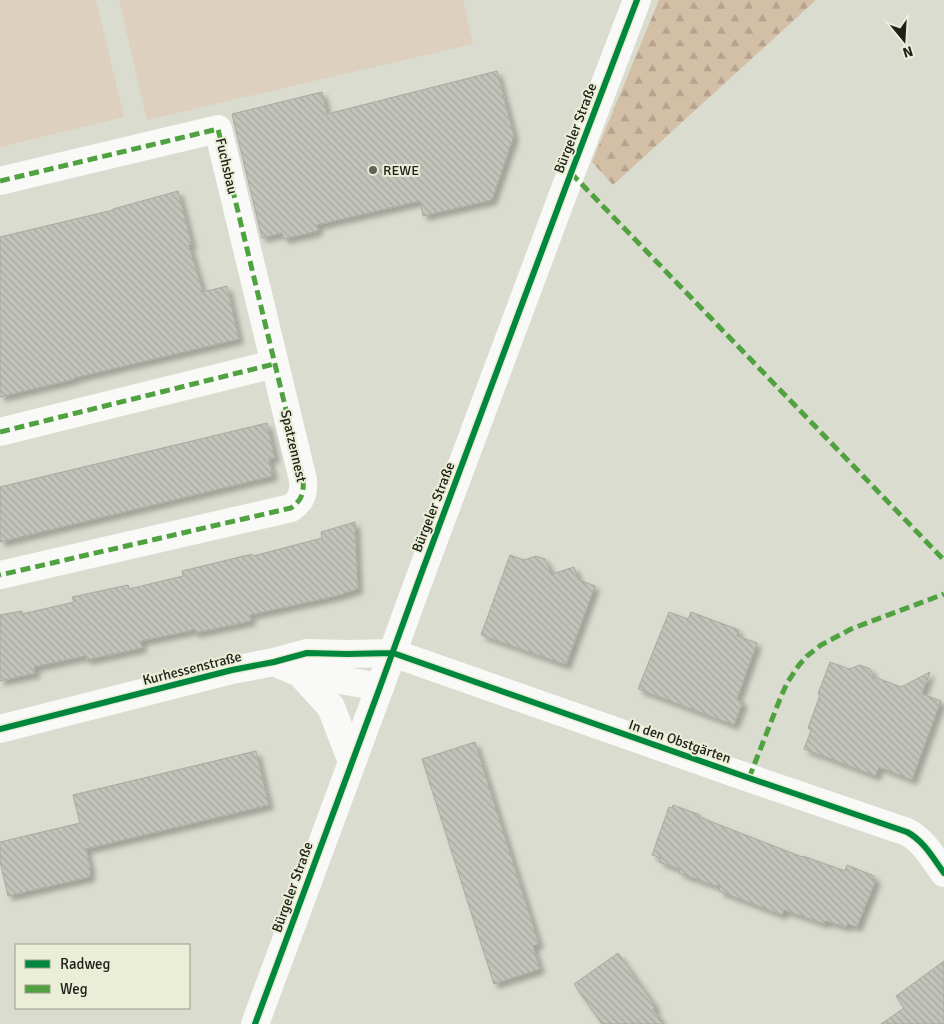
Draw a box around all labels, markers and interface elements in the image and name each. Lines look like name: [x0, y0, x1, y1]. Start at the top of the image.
north arrow: [879, 15, 929, 65]
text: N: [901, 42, 915, 61]
street label: Bürgeler Straße: [550, 81, 600, 176]
street label: Fuchsbau: [212, 136, 241, 196]
place label: REWE: [383, 162, 419, 179]
marker: REWE: [367, 164, 379, 176]
street label: Spatzennest: [277, 408, 310, 484]
street label: Bürgeler Straße: [408, 460, 458, 555]
street label: Kurhessenstraße: [141, 648, 243, 689]
street label: In den Obstgärten: [627, 716, 733, 767]
street label: Bürgeler Straße: [268, 839, 317, 935]
legend: [15, 944, 190, 1009]
text: Radweg: [60, 955, 111, 973]
text: Weg: [60, 980, 88, 998]

